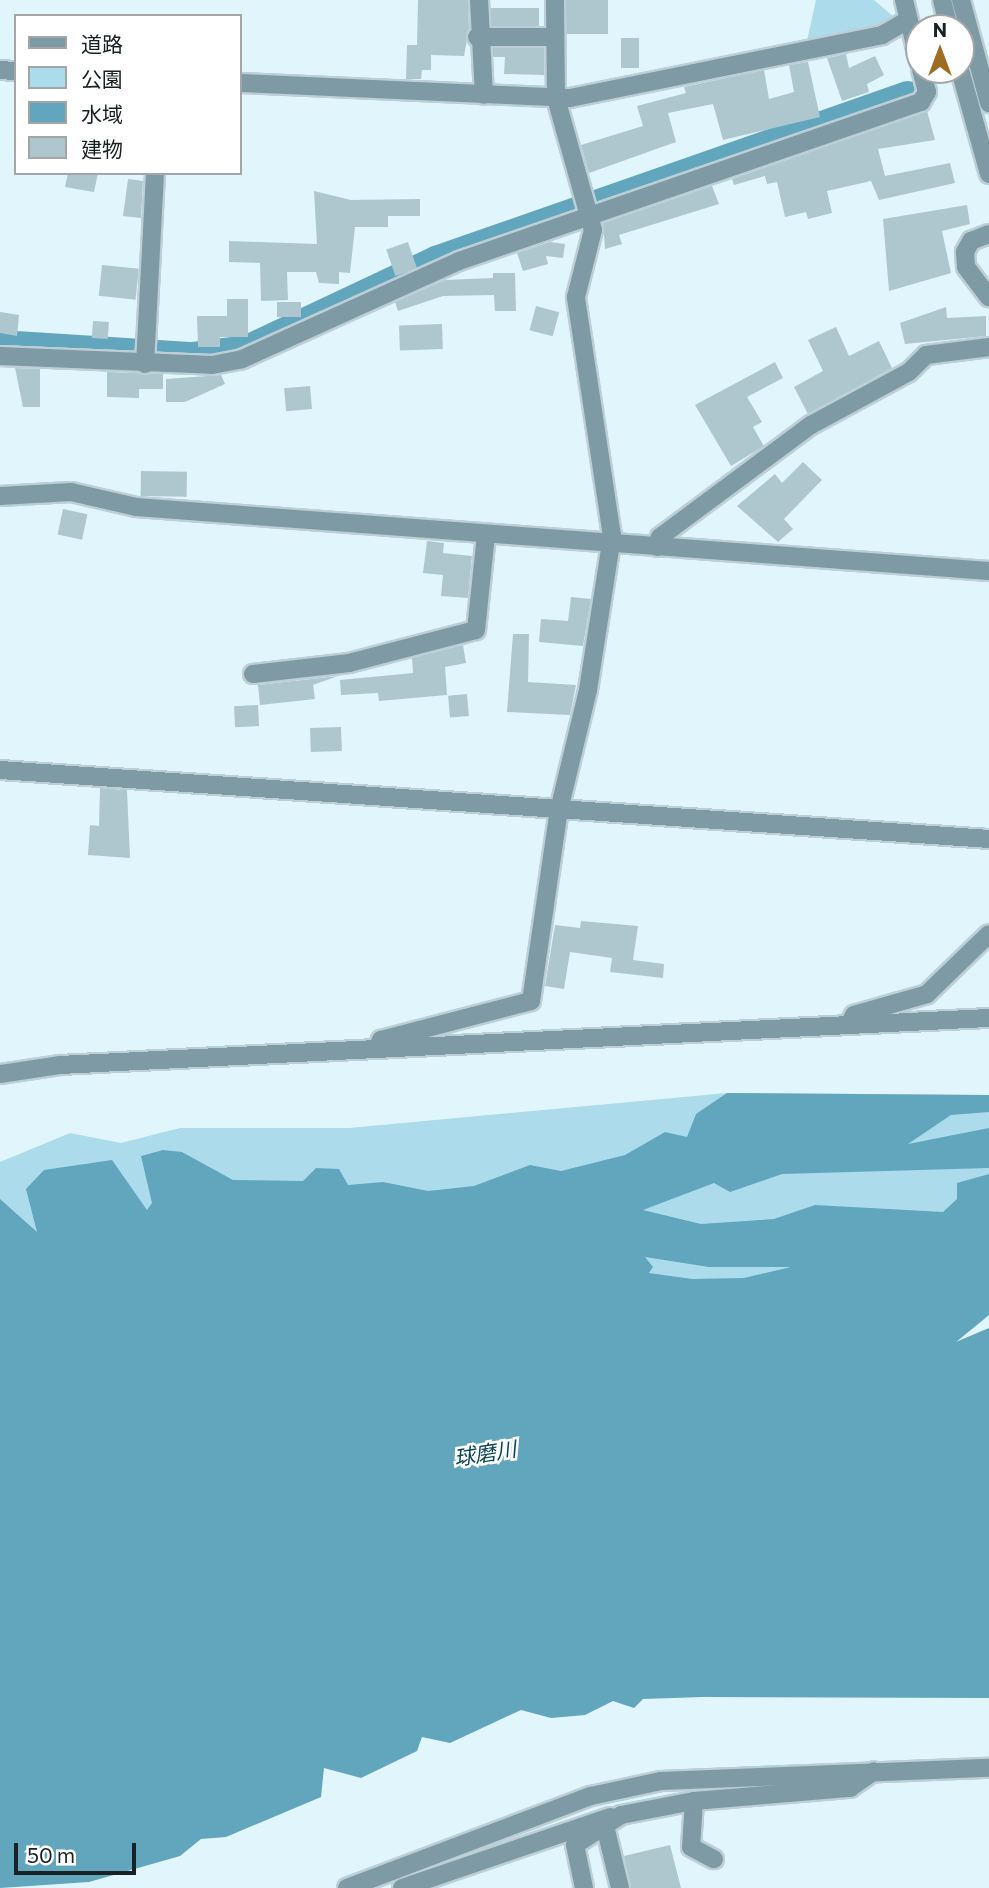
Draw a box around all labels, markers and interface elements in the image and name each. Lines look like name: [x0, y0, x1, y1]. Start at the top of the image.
legend: [14, 14, 242, 175]
north arrow: [905, 14, 975, 84]
text: N: [933, 18, 947, 41]
text: 道路: [81, 31, 123, 56]
text: 公園: [81, 66, 123, 91]
text: 水域: [81, 101, 123, 126]
text: 建物: [81, 136, 123, 161]
water label: 球磨川: [452, 1436, 518, 1470]
scale bar: [18, 1828, 140, 1872]
text: 50 m: [27, 1842, 75, 1867]

